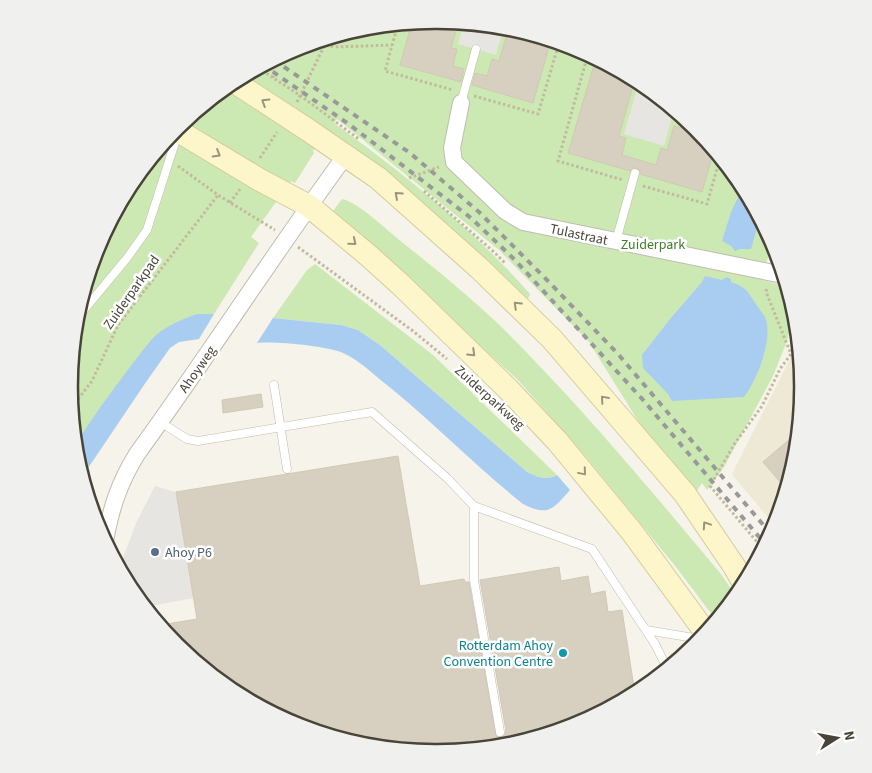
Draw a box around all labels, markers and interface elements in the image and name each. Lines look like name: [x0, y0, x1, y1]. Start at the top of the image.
one-way arrow: [262, 98, 271, 108]
one-way arrow: [212, 148, 221, 158]
one-way arrow: [394, 192, 403, 201]
street label: Tulastraat: [548, 219, 610, 251]
park label: Zuiderpark: [621, 235, 685, 255]
one-way arrow: [348, 236, 357, 245]
street label: Zuiderparkpad: [99, 251, 165, 334]
one-way arrow: [514, 302, 523, 311]
street label: Ahoyweg: [174, 342, 221, 397]
one-way arrow: [466, 347, 475, 356]
street label: Zuiderparkweg: [450, 361, 529, 435]
one-way arrow: [601, 396, 610, 405]
one-way arrow: [577, 466, 586, 475]
one-way arrow: [703, 522, 713, 531]
place label: Ahoy P6: [165, 543, 212, 563]
marker: Ahoy P6: [149, 546, 161, 558]
place label: Rotterdam Ahoy Convention Centre: [443, 636, 553, 672]
marker: Rotterdam Ahoy Convention Centre: [557, 647, 569, 659]
north arrow: [812, 713, 862, 763]
text: N: [838, 729, 859, 742]

